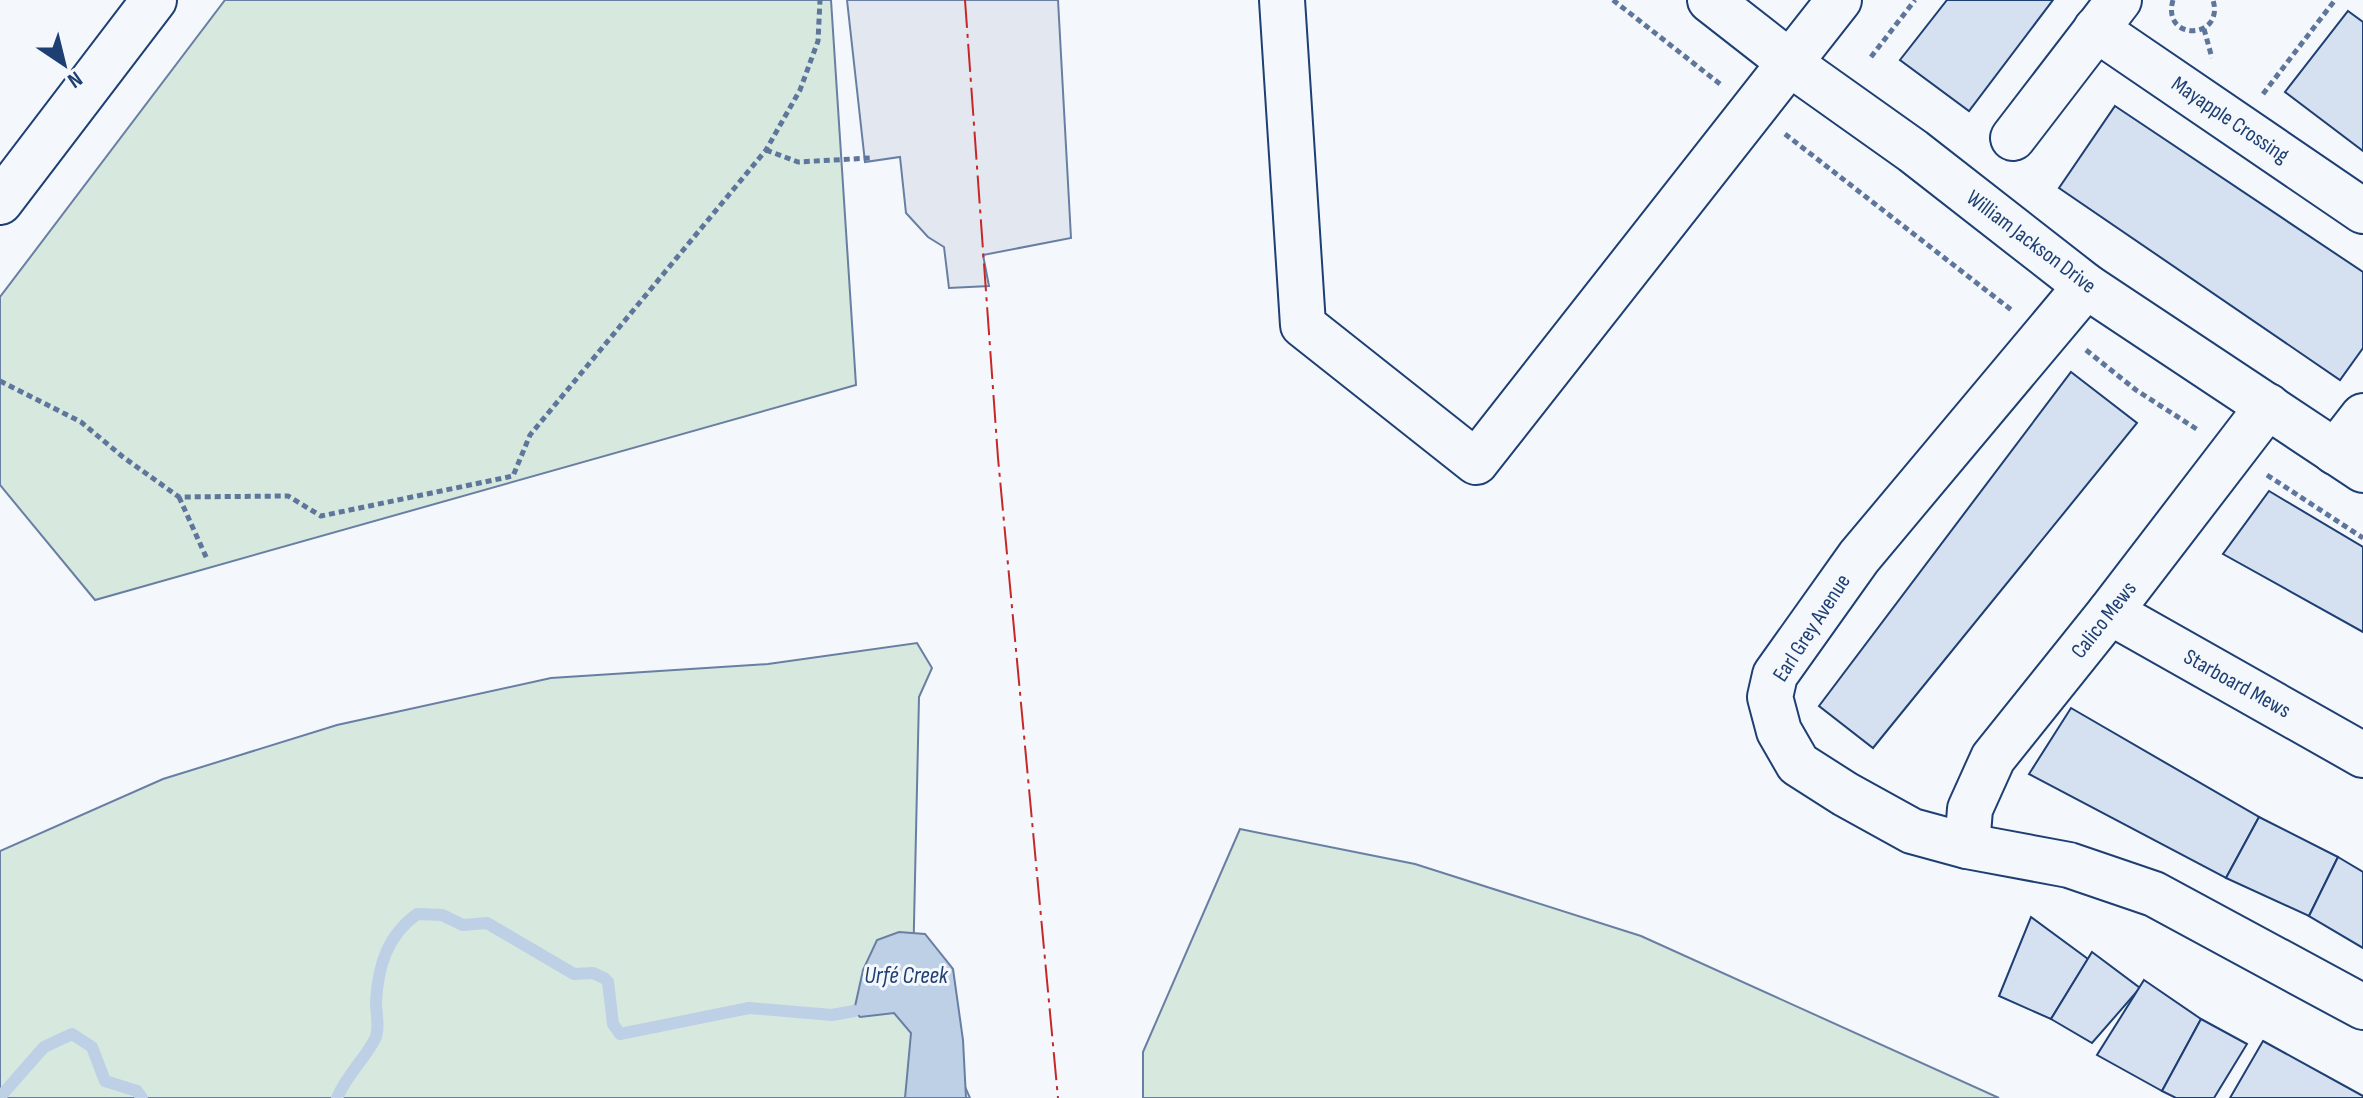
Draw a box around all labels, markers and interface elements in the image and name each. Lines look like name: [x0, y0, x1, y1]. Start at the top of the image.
north arrow: [24, 24, 104, 104]
text: N: [62, 65, 87, 94]
street label: Mayapple Crossing: [2166, 71, 2294, 169]
street label: William Jackson Drive: [1961, 184, 2101, 300]
street label: Earl Grey Avenue: [1767, 569, 1857, 687]
street label: Calico Mews: [2065, 576, 2143, 664]
street label: Starboard Mews: [2179, 644, 2295, 725]
water label: Urfé Creek: [864, 961, 949, 990]

